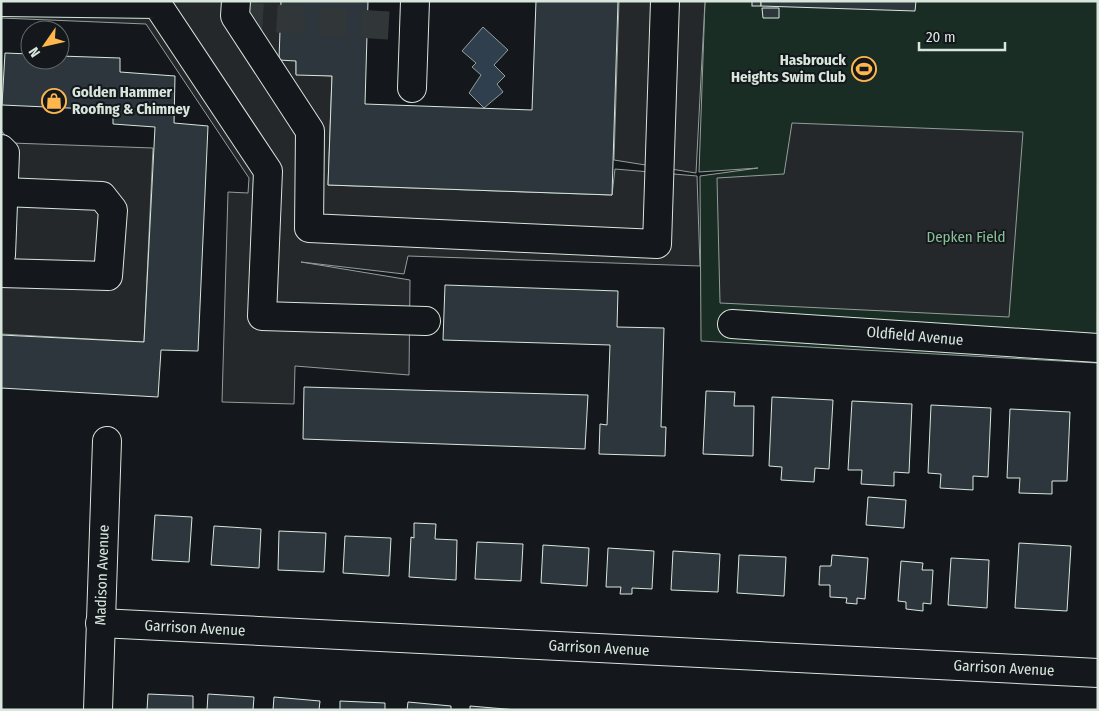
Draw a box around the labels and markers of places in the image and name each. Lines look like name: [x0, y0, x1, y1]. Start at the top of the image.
place label: Hasbrouck Heights Swim Club: [731, 51, 846, 86]
sports icon: Hasbrouck Heights Swim Club: [851, 56, 877, 82]
place label: Golden Hammer Roofing & Chimney: [72, 83, 191, 118]
shop icon: Golden Hammer Roofing & Chimney: [41, 88, 67, 114]

